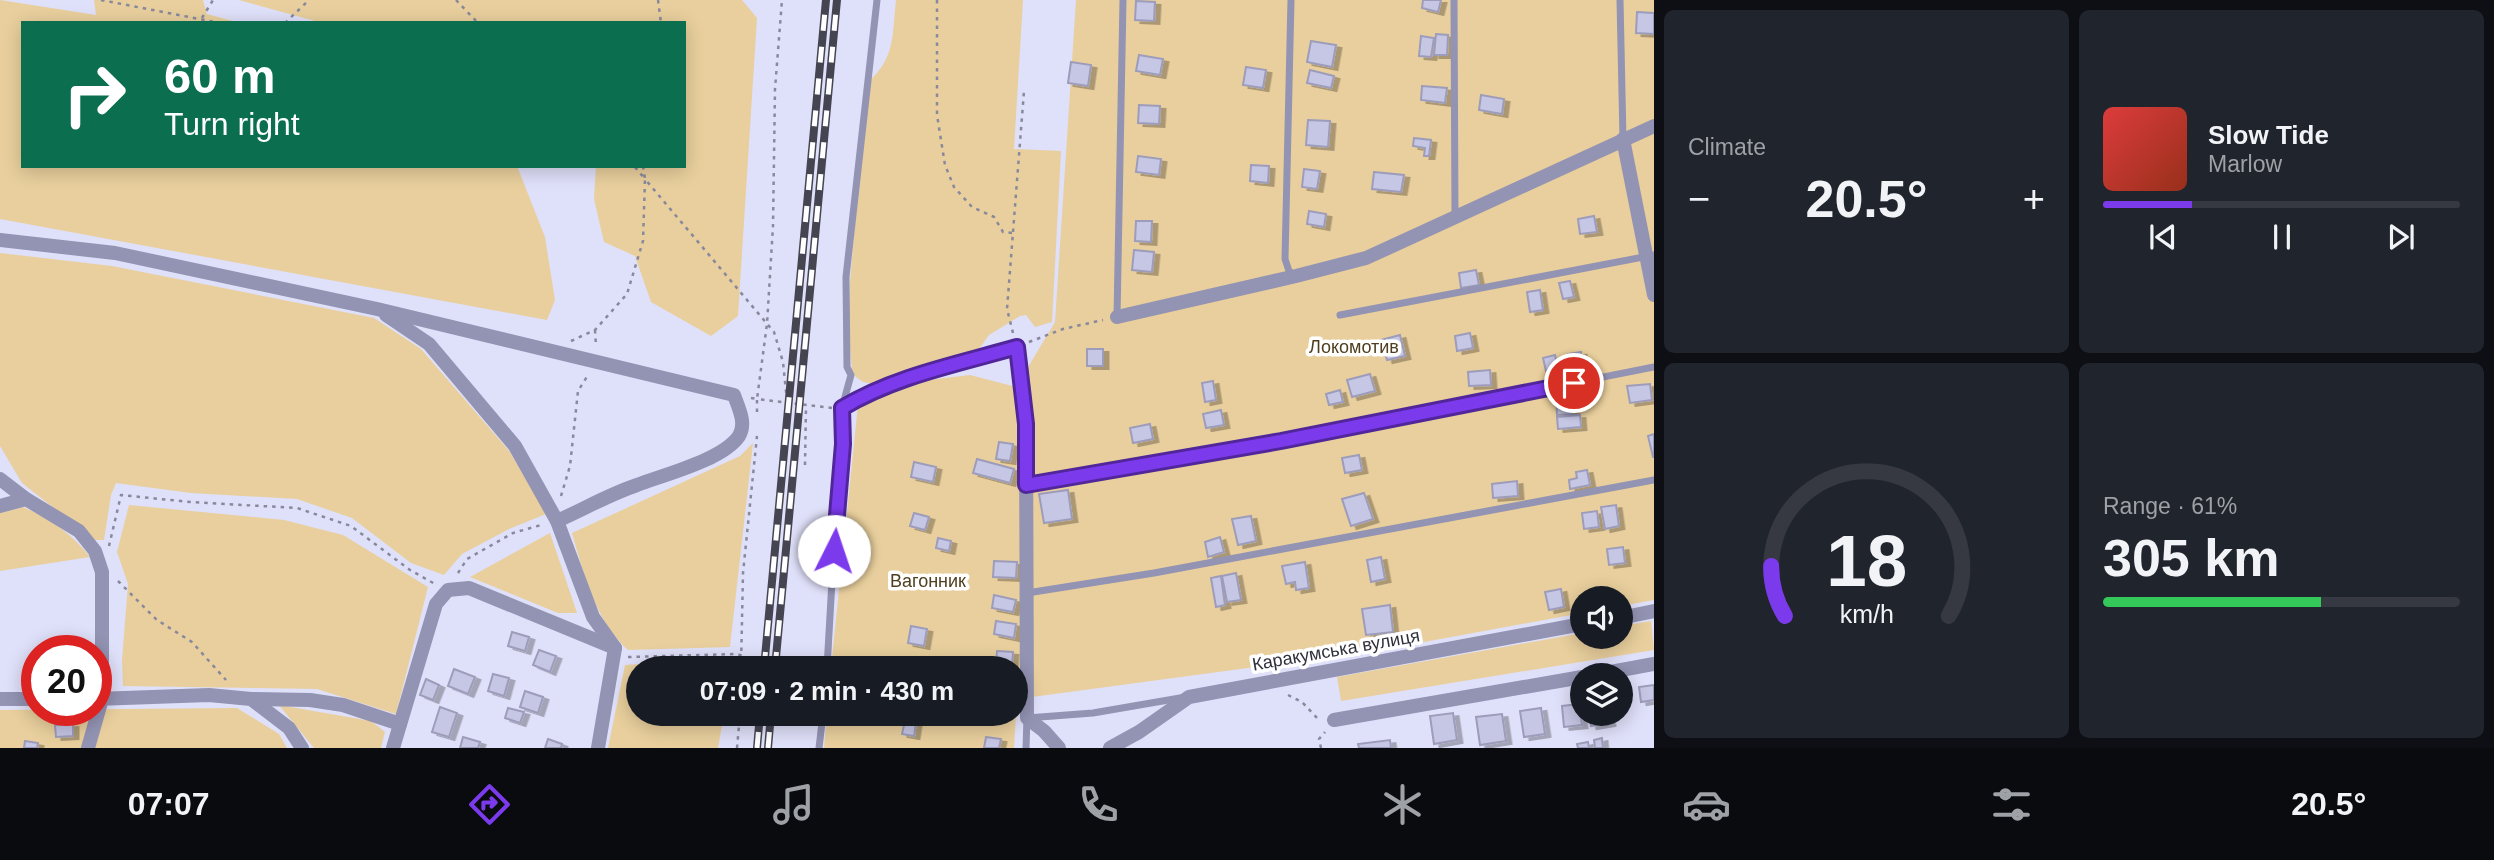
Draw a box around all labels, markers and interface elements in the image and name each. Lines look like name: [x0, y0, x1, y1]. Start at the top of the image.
icon: right: [49, 49, 140, 140]
text: 60 m: [164, 49, 276, 103]
text: Turn right: [164, 106, 300, 142]
text: Slow Tide: [2208, 120, 2329, 150]
text: Climate: [1688, 134, 1766, 160]
text: Marlow: [2208, 151, 2282, 177]
text: 20.5°: [1805, 170, 1928, 228]
text: −: [1688, 178, 1710, 220]
text: +: [2023, 178, 2045, 220]
icon: previous: [2144, 218, 2182, 256]
icon: pause: [2263, 218, 2301, 256]
icon: next: [2382, 218, 2420, 256]
park label: Локомотив: [1309, 337, 1399, 357]
pin: [1544, 353, 1604, 413]
icon: arrive: [1555, 364, 1593, 402]
text: Range · 61%: [2103, 493, 2237, 519]
position arrow: [797, 514, 871, 588]
text: 18: [1826, 521, 1907, 602]
text: 305 km: [2103, 529, 2279, 587]
park label: Вагонник: [890, 571, 966, 591]
map controls: [1570, 586, 1633, 726]
button: sound: [1570, 586, 1633, 649]
text: km/h: [1839, 600, 1894, 628]
street label: Каракумська вулиця: [1251, 625, 1421, 675]
speed limit sign: 20: [21, 635, 112, 726]
button: layers: [1570, 663, 1633, 726]
text: 07:09 · 2 min · 430 m: [700, 676, 954, 706]
icon: directions: [465, 780, 514, 829]
icon: music: [769, 780, 818, 829]
icon: phone: [1074, 780, 1123, 829]
icon: climate: [1378, 780, 1427, 829]
icon: car: [1682, 780, 1731, 829]
icon: filters: [1987, 780, 2036, 829]
text: 07:07: [128, 786, 210, 822]
text: 20.5°: [2291, 786, 2366, 822]

